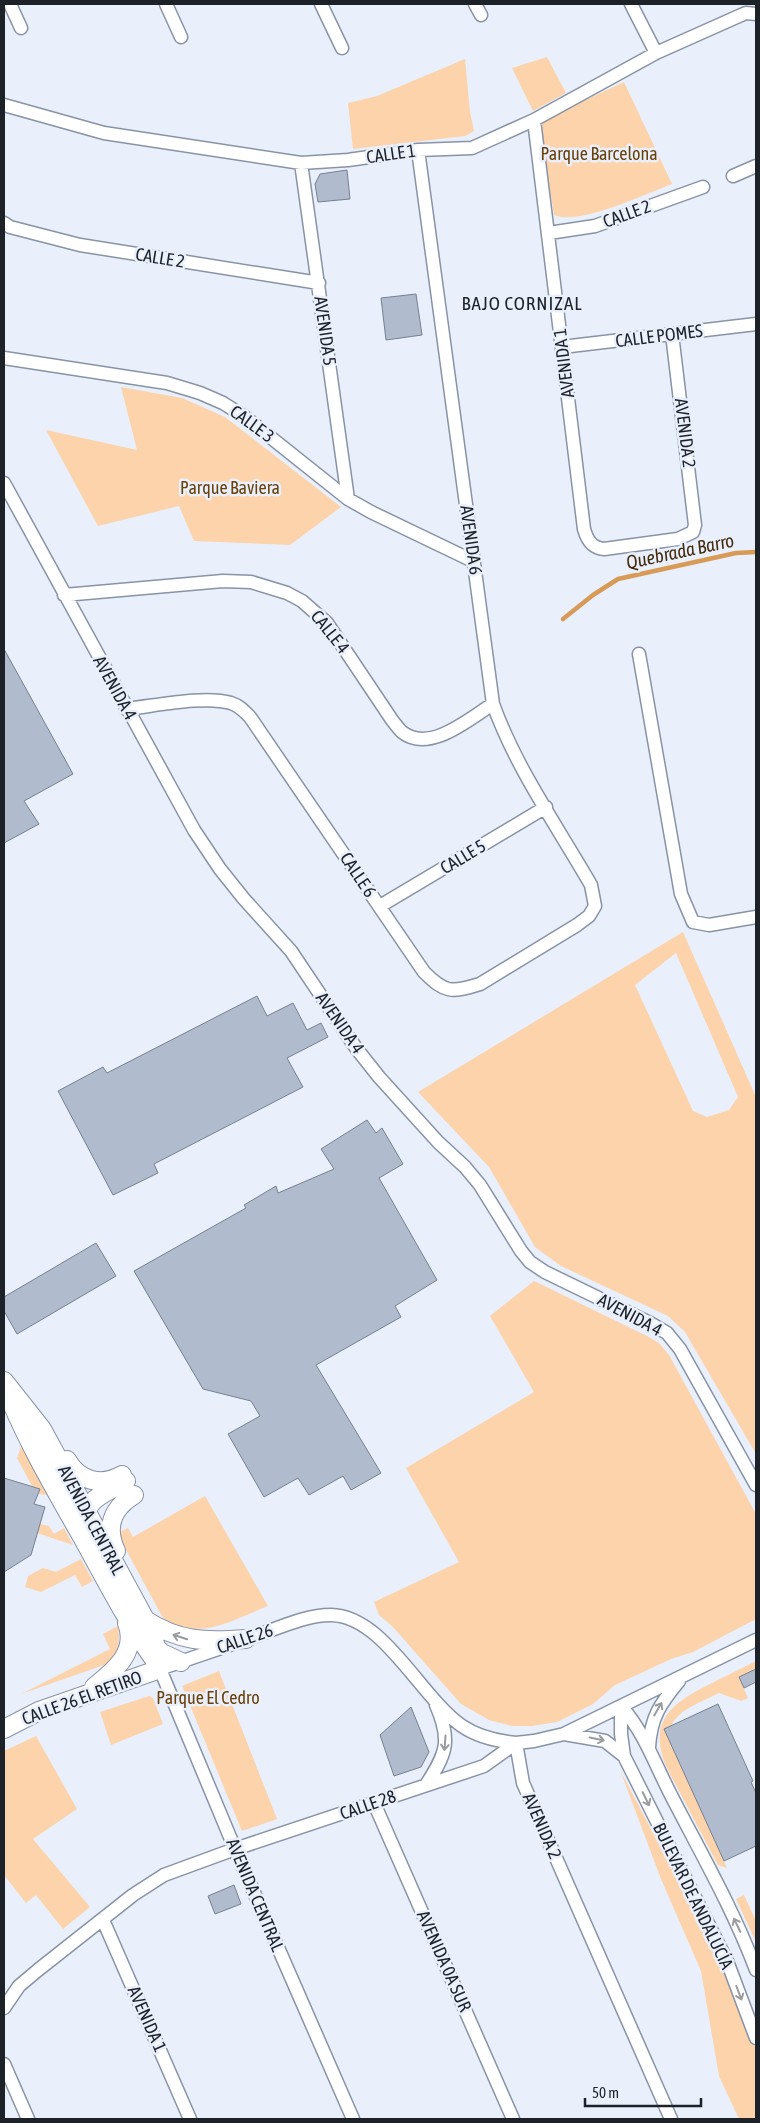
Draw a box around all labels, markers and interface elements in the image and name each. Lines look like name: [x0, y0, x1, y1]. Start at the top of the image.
street label: CALLE 1: [365, 140, 417, 167]
park label: Parque Barcelona: [540, 143, 658, 164]
street label: CALLE 2: [600, 195, 654, 232]
street label: CALLE 2: [134, 243, 186, 272]
district label: BAJO CORNIZAL: [461, 292, 583, 314]
street label: AVENIDA 5: [310, 295, 341, 367]
street label: CALLE POMES: [614, 320, 704, 351]
street label: AVENIDA 1: [549, 327, 578, 399]
street label: AVENIDA 2: [671, 397, 700, 469]
street label: CALLE 3: [226, 401, 278, 447]
park label: Parque Baviera: [180, 477, 280, 498]
street label: AVENIDA 6: [456, 504, 487, 576]
water label: Quebrada Barro: [624, 529, 736, 573]
street label: CALLE 4: [307, 606, 354, 658]
street label: AVENIDA 4: [89, 652, 142, 723]
street label: CALLE 5: [436, 835, 489, 878]
street label: CALLE 6: [336, 848, 381, 901]
street label: AVENIDA 4: [312, 988, 369, 1057]
street label: AVENIDA 4: [594, 1289, 666, 1340]
street label: AVENIDA CENTRAL: [54, 1462, 129, 1578]
street label: CALLE 26: [214, 1619, 276, 1658]
one-way arrow: [172, 1631, 188, 1641]
street label: CALLE 26 EL RETIRO: [19, 1666, 145, 1729]
park label: Parque El Cedro: [156, 1687, 260, 1708]
one-way arrow: [654, 1702, 664, 1716]
one-way arrow: [441, 1735, 450, 1751]
one-way arrow: [588, 1735, 604, 1744]
street label: CALLE 28: [337, 1785, 399, 1824]
street label: AVENIDA 2: [519, 1790, 566, 1862]
one-way arrow: [641, 1792, 651, 1807]
street label: BULEVAR DE ANDALUCÍA: [649, 1819, 738, 1973]
street label: AVENIDA CENTRAL: [222, 1835, 289, 1954]
street label: AVENIDA 0A SUR: [413, 1907, 476, 2015]
one-way arrow: [731, 1918, 741, 1933]
street label: AVENIDA 1: [124, 1983, 171, 2055]
one-way arrow: [735, 1985, 744, 2000]
scale bar: [585, 2076, 701, 2108]
text: 50 m: [592, 2084, 619, 2101]

